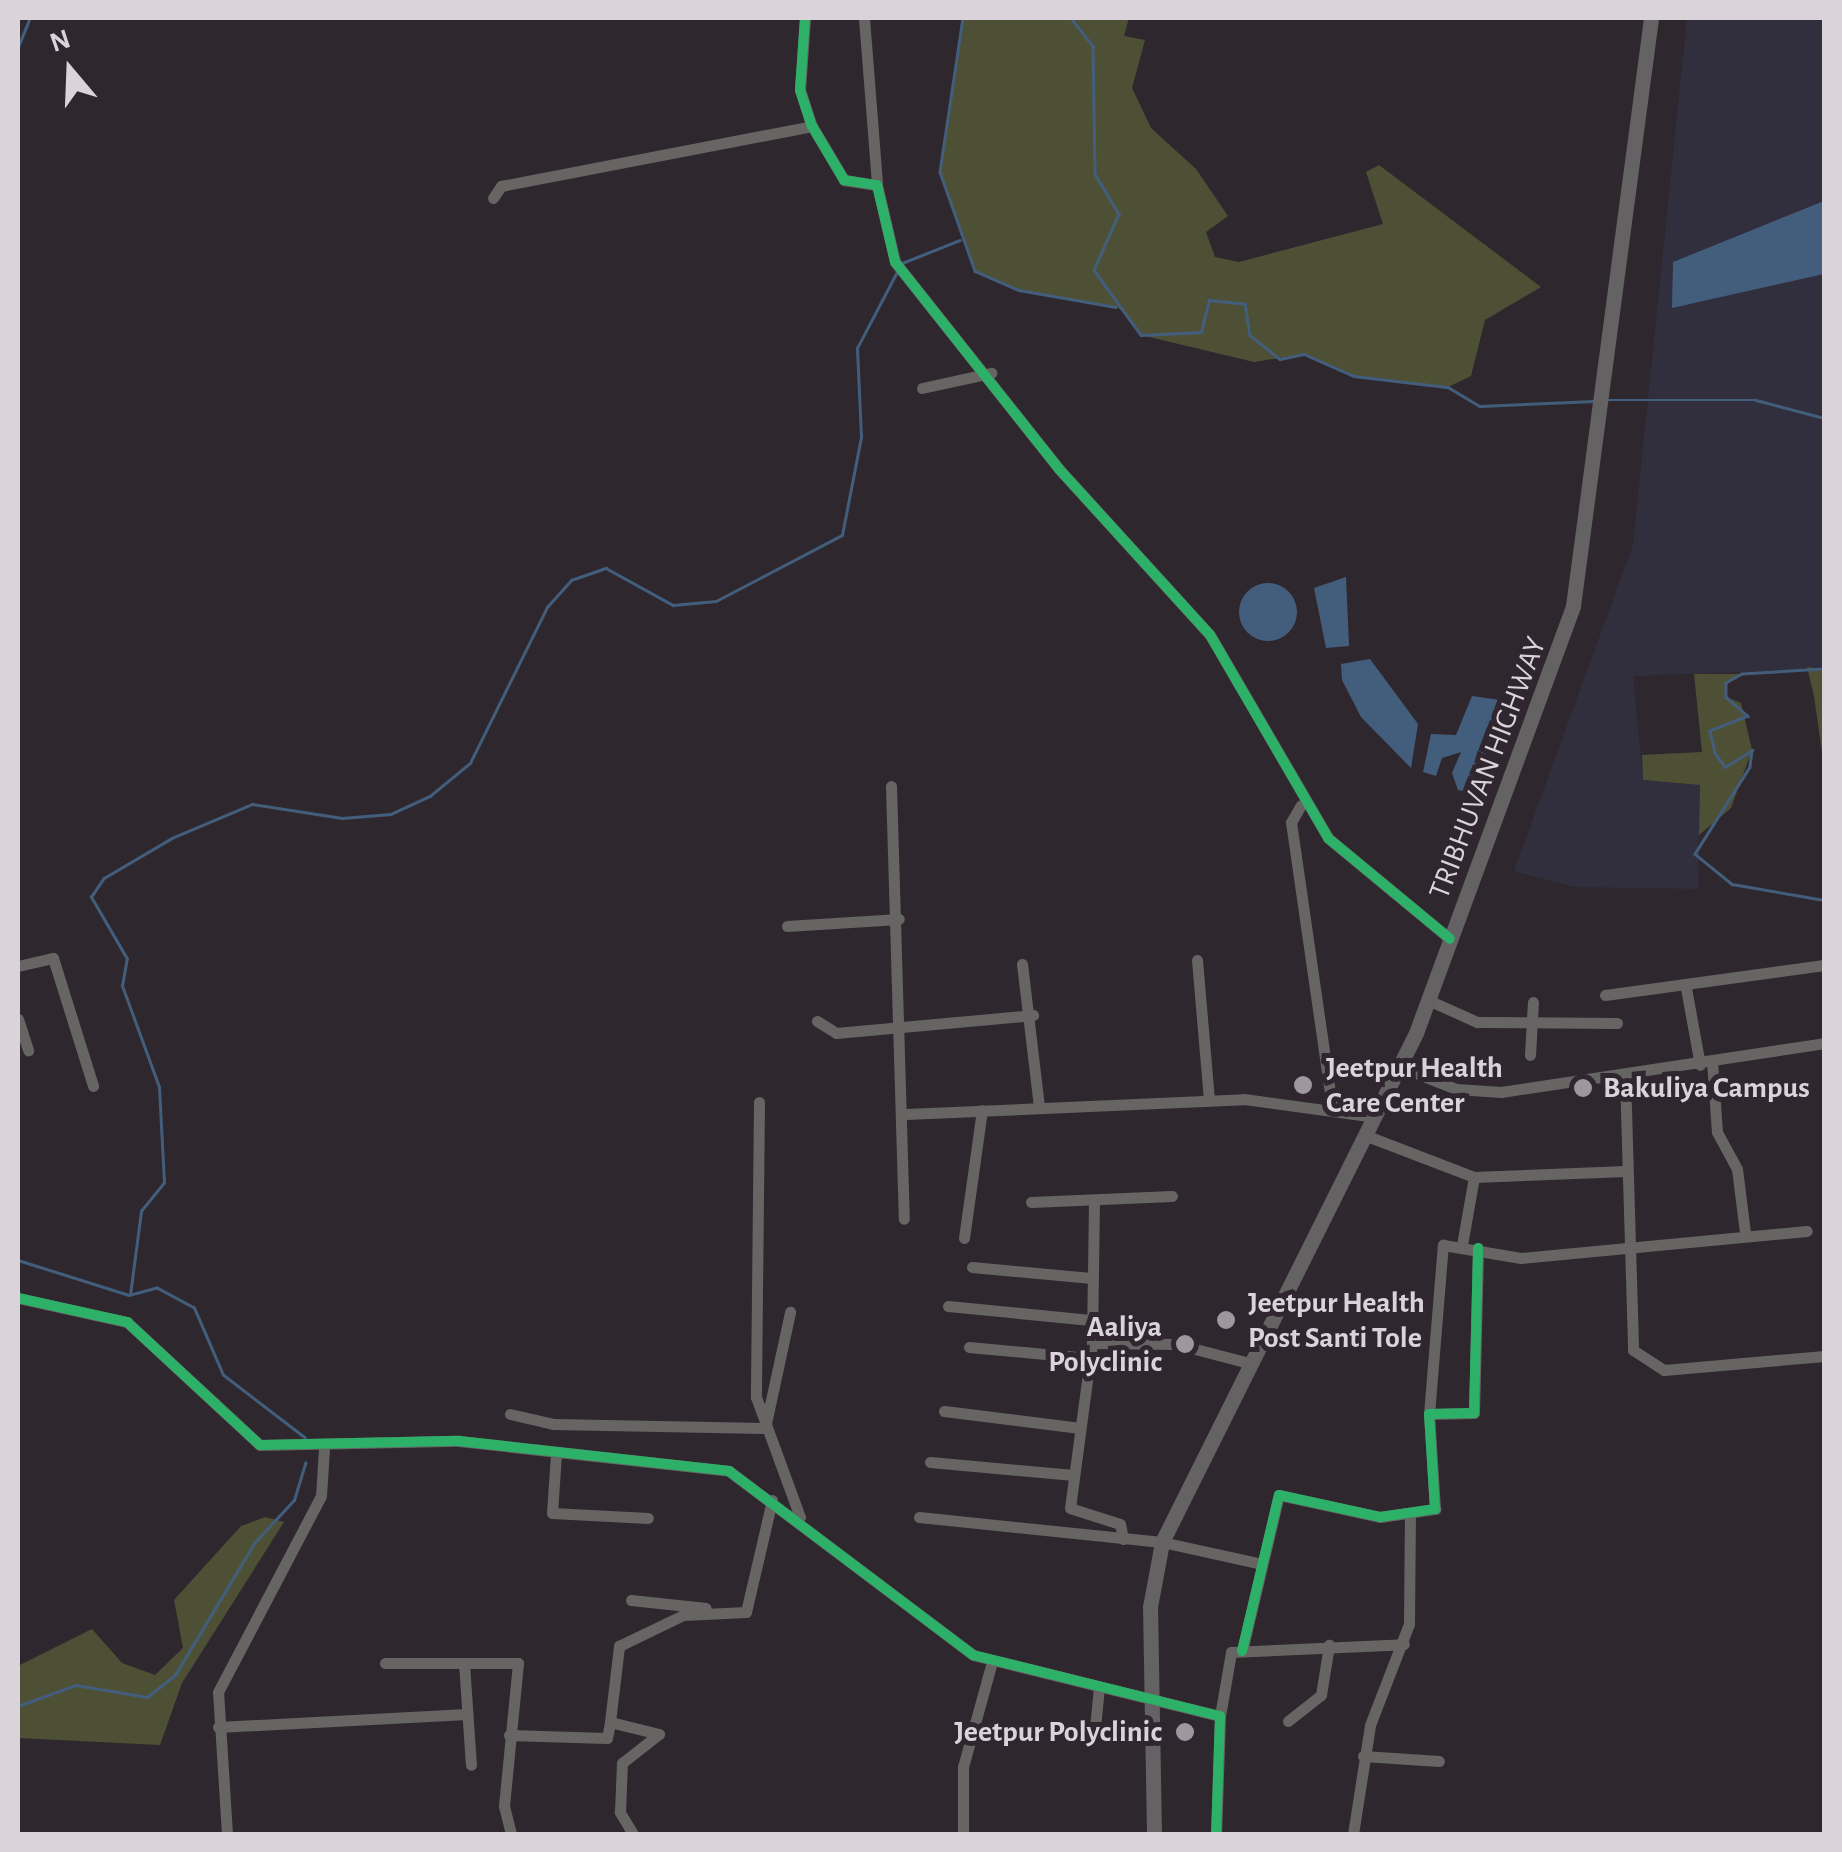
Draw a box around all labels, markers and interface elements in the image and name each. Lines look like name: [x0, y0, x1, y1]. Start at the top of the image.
north arrow: [20, 20, 120, 120]
text: N: [46, 25, 74, 58]
street label: TRIBHUVAN HIGHWAY: [1421, 632, 1555, 904]
place label: Jeetpur Health Care Center: [1326, 1050, 1503, 1120]
place label: Bakuliya Campus: [1603, 1070, 1810, 1106]
marker: Jeetpur Health Care Center: [1290, 1072, 1316, 1098]
marker: Bakuliya Campus: [1572, 1077, 1594, 1099]
place label: Jeetpur Health Post Santi Tole: [1248, 1285, 1425, 1356]
marker: Jeetpur Health Post Santi Tole: [1213, 1307, 1239, 1333]
place label: Aaliya Polyclinic: [1048, 1309, 1162, 1380]
marker: Aaliya Polyclinic: [1172, 1331, 1198, 1357]
place label: Jeetpur Polyclinic: [954, 1714, 1162, 1750]
marker: Jeetpur Polyclinic: [1172, 1719, 1198, 1745]

